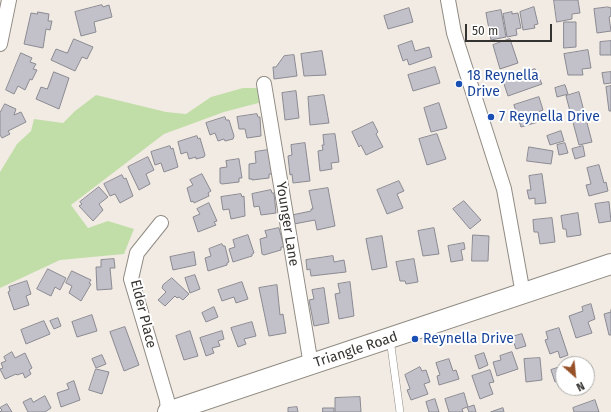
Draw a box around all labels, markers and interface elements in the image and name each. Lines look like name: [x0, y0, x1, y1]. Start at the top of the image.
scale bar: [467, 16, 554, 42]
text: 50 m: [472, 24, 498, 38]
place label: 18 Reynella Drive: [467, 68, 539, 100]
marker: 18 Reynella Drive: [454, 79, 464, 89]
place label: 7 Reynella Drive: [499, 109, 600, 125]
marker: 7 Reynella Drive: [486, 112, 496, 122]
street label: Younger Lane: [272, 180, 302, 268]
street label: Elder Place: [126, 278, 160, 350]
street label: Triangle Road: [312, 329, 400, 371]
place label: Reynella Drive: [423, 331, 514, 347]
marker: Reynella Drive: [410, 334, 420, 344]
north arrow: [555, 356, 595, 396]
text: N: [574, 379, 586, 394]

